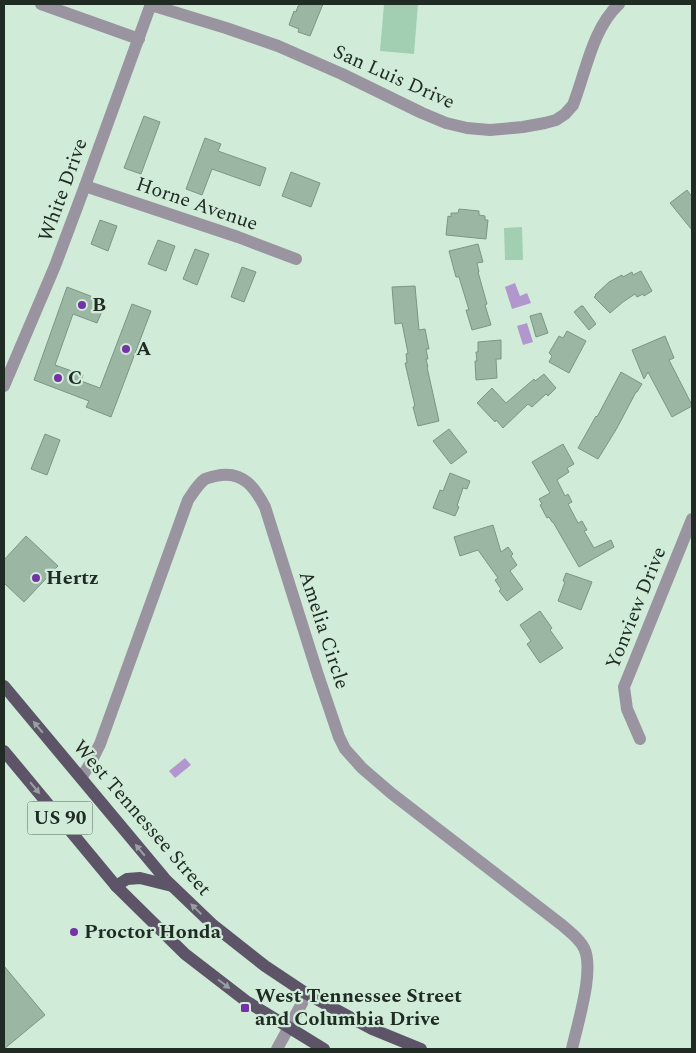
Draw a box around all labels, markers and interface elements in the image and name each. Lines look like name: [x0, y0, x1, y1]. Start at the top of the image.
street label: San Luis Drive: [328, 37, 460, 117]
street label: White Drive: [30, 134, 96, 246]
street label: Horne Avenue: [132, 169, 262, 239]
place label: B: [92, 290, 106, 320]
marker: B: [76, 299, 88, 311]
place label: A: [136, 334, 152, 364]
marker: A: [120, 343, 132, 355]
place label: C: [68, 363, 82, 393]
marker: C: [52, 372, 64, 384]
street label: Yonview Drive: [598, 542, 674, 674]
place label: Hertz: [46, 563, 99, 593]
street label: Amelia Circle: [291, 567, 357, 693]
marker: Hertz: [30, 572, 42, 584]
one-way arrow: [33, 721, 44, 733]
street label: West Tennessee Street: [66, 733, 218, 903]
one-way arrow: [29, 782, 40, 794]
road number: US 90: [28, 801, 92, 834]
one-way arrow: [135, 843, 146, 856]
one-way arrow: [190, 903, 202, 915]
place label: Proctor Honda: [84, 917, 222, 947]
marker: Proctor Honda: [68, 926, 80, 938]
one-way arrow: [217, 979, 231, 989]
place label: West Tennessee Street and Columbia Drive: [255, 981, 462, 1034]
marker: West Tennessee Street and Columbia Drive: [239, 1002, 251, 1014]

